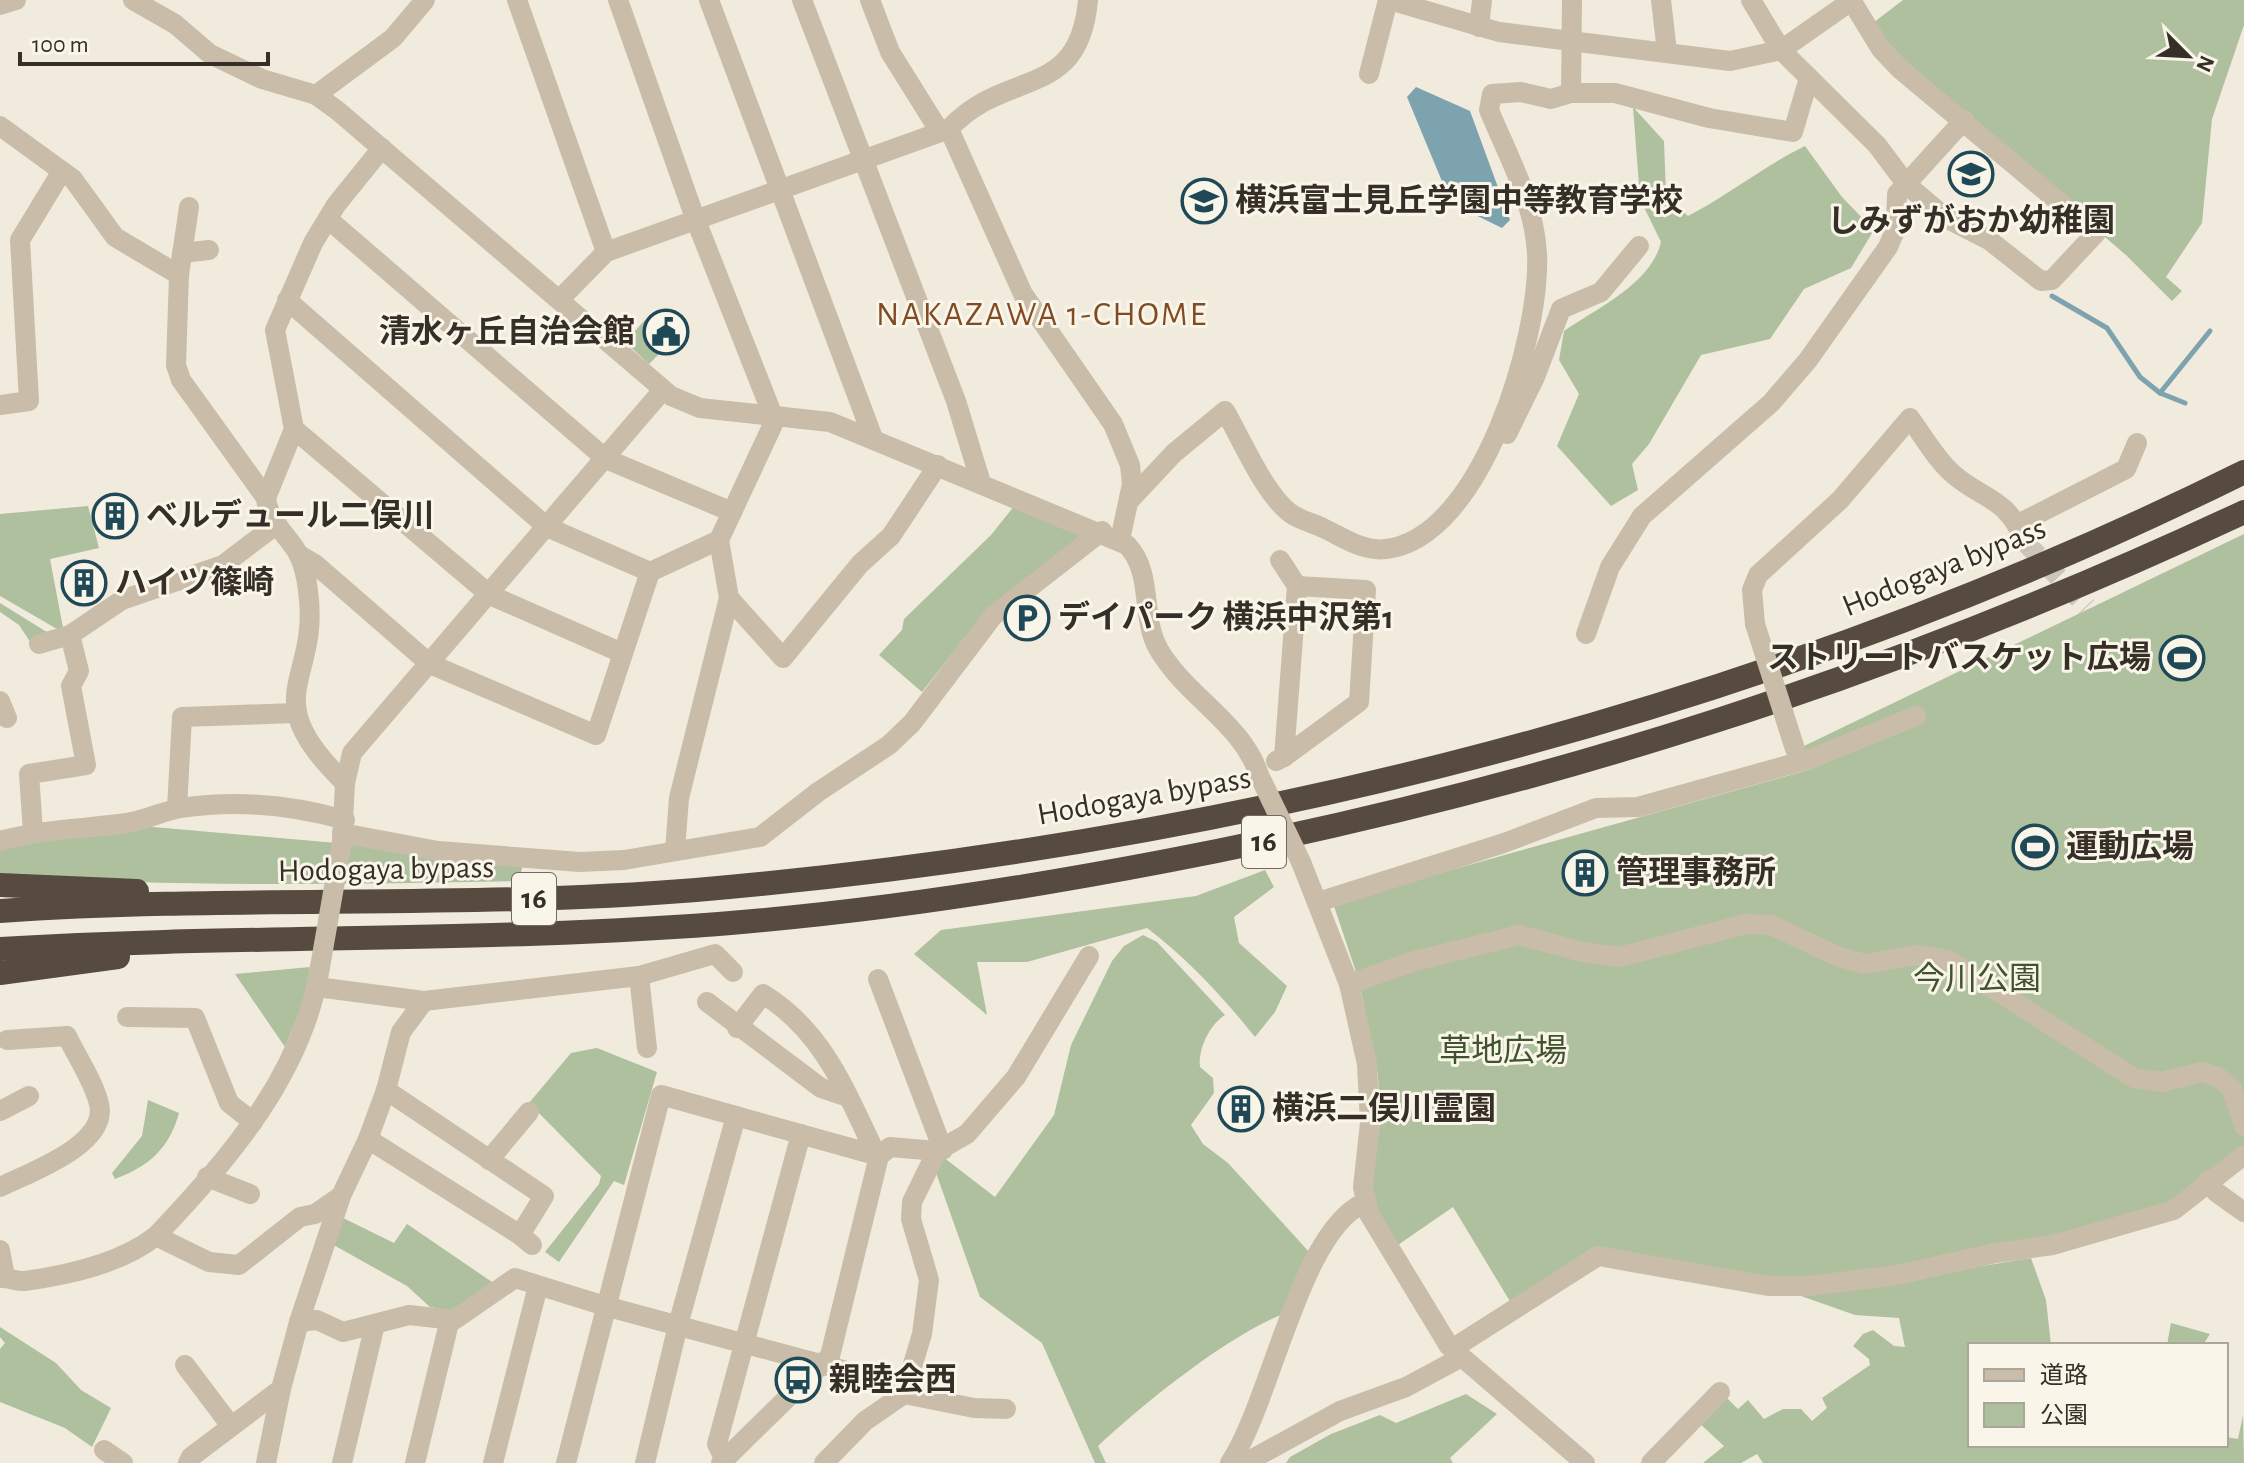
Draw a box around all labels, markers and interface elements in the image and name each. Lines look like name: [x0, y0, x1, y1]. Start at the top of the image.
scale bar: [20, 16, 268, 66]
north arrow: [2148, 16, 2228, 96]
text: 100 m: [32, 33, 89, 57]
text: N: [2192, 52, 2219, 75]
school or university icon: しみずがおか幼稚園: [1947, 150, 1995, 198]
school or university icon: 横浜富士見丘学園中等教育学校: [1180, 177, 1228, 225]
place label: 横浜富士見丘学園中等教育学校: [1235, 183, 1683, 217]
place label: しみずがおか幼稚園: [1827, 203, 2115, 237]
district label: NAKAZAWA 1-CHOME: [876, 298, 1208, 332]
public building icon: 清水ヶ丘自治会館: [642, 308, 690, 356]
place label: 清水ヶ丘自治会館: [379, 314, 635, 348]
building icon: ベルデュール二俣川: [91, 492, 139, 540]
place label: ベルデュール二俣川: [146, 498, 434, 532]
street label: Hodogaya bypass: [1838, 512, 2050, 622]
building icon: ハイツ篠崎: [60, 559, 108, 607]
place label: ハイツ篠崎: [115, 565, 274, 599]
parking icon: デイパーク 横浜中沢第1: [1003, 594, 1051, 642]
place label: デイパーク 横浜中沢第1: [1058, 600, 1394, 634]
sports icon: ストリートバスケット広場: [2158, 634, 2206, 682]
place label: ストリートバスケット広場: [1767, 640, 2151, 674]
street label: Hodogaya bypass: [1035, 761, 1253, 831]
road number: 16: [1242, 816, 1286, 868]
sports icon: 運動広場: [2011, 823, 2059, 871]
place label: 運動広場: [2066, 829, 2194, 863]
building icon: 管理事務所: [1561, 849, 1609, 897]
street label: Hodogaya bypass: [278, 851, 494, 887]
place label: 管理事務所: [1616, 855, 1776, 889]
road number: 16: [512, 873, 556, 925]
park label: 今川公園: [1913, 961, 2041, 995]
park label: 草地広場: [1439, 1034, 1567, 1067]
building icon: 横浜二俣川霊園: [1217, 1085, 1265, 1133]
place label: 横浜二俣川霊園: [1272, 1091, 1496, 1125]
legend: [1968, 1343, 2228, 1447]
bus stop icon: 親睦会西: [774, 1356, 822, 1404]
place label: 親睦会西: [829, 1362, 957, 1396]
text: 道路: [2040, 1362, 2088, 1388]
text: 公園: [2040, 1403, 2088, 1428]

